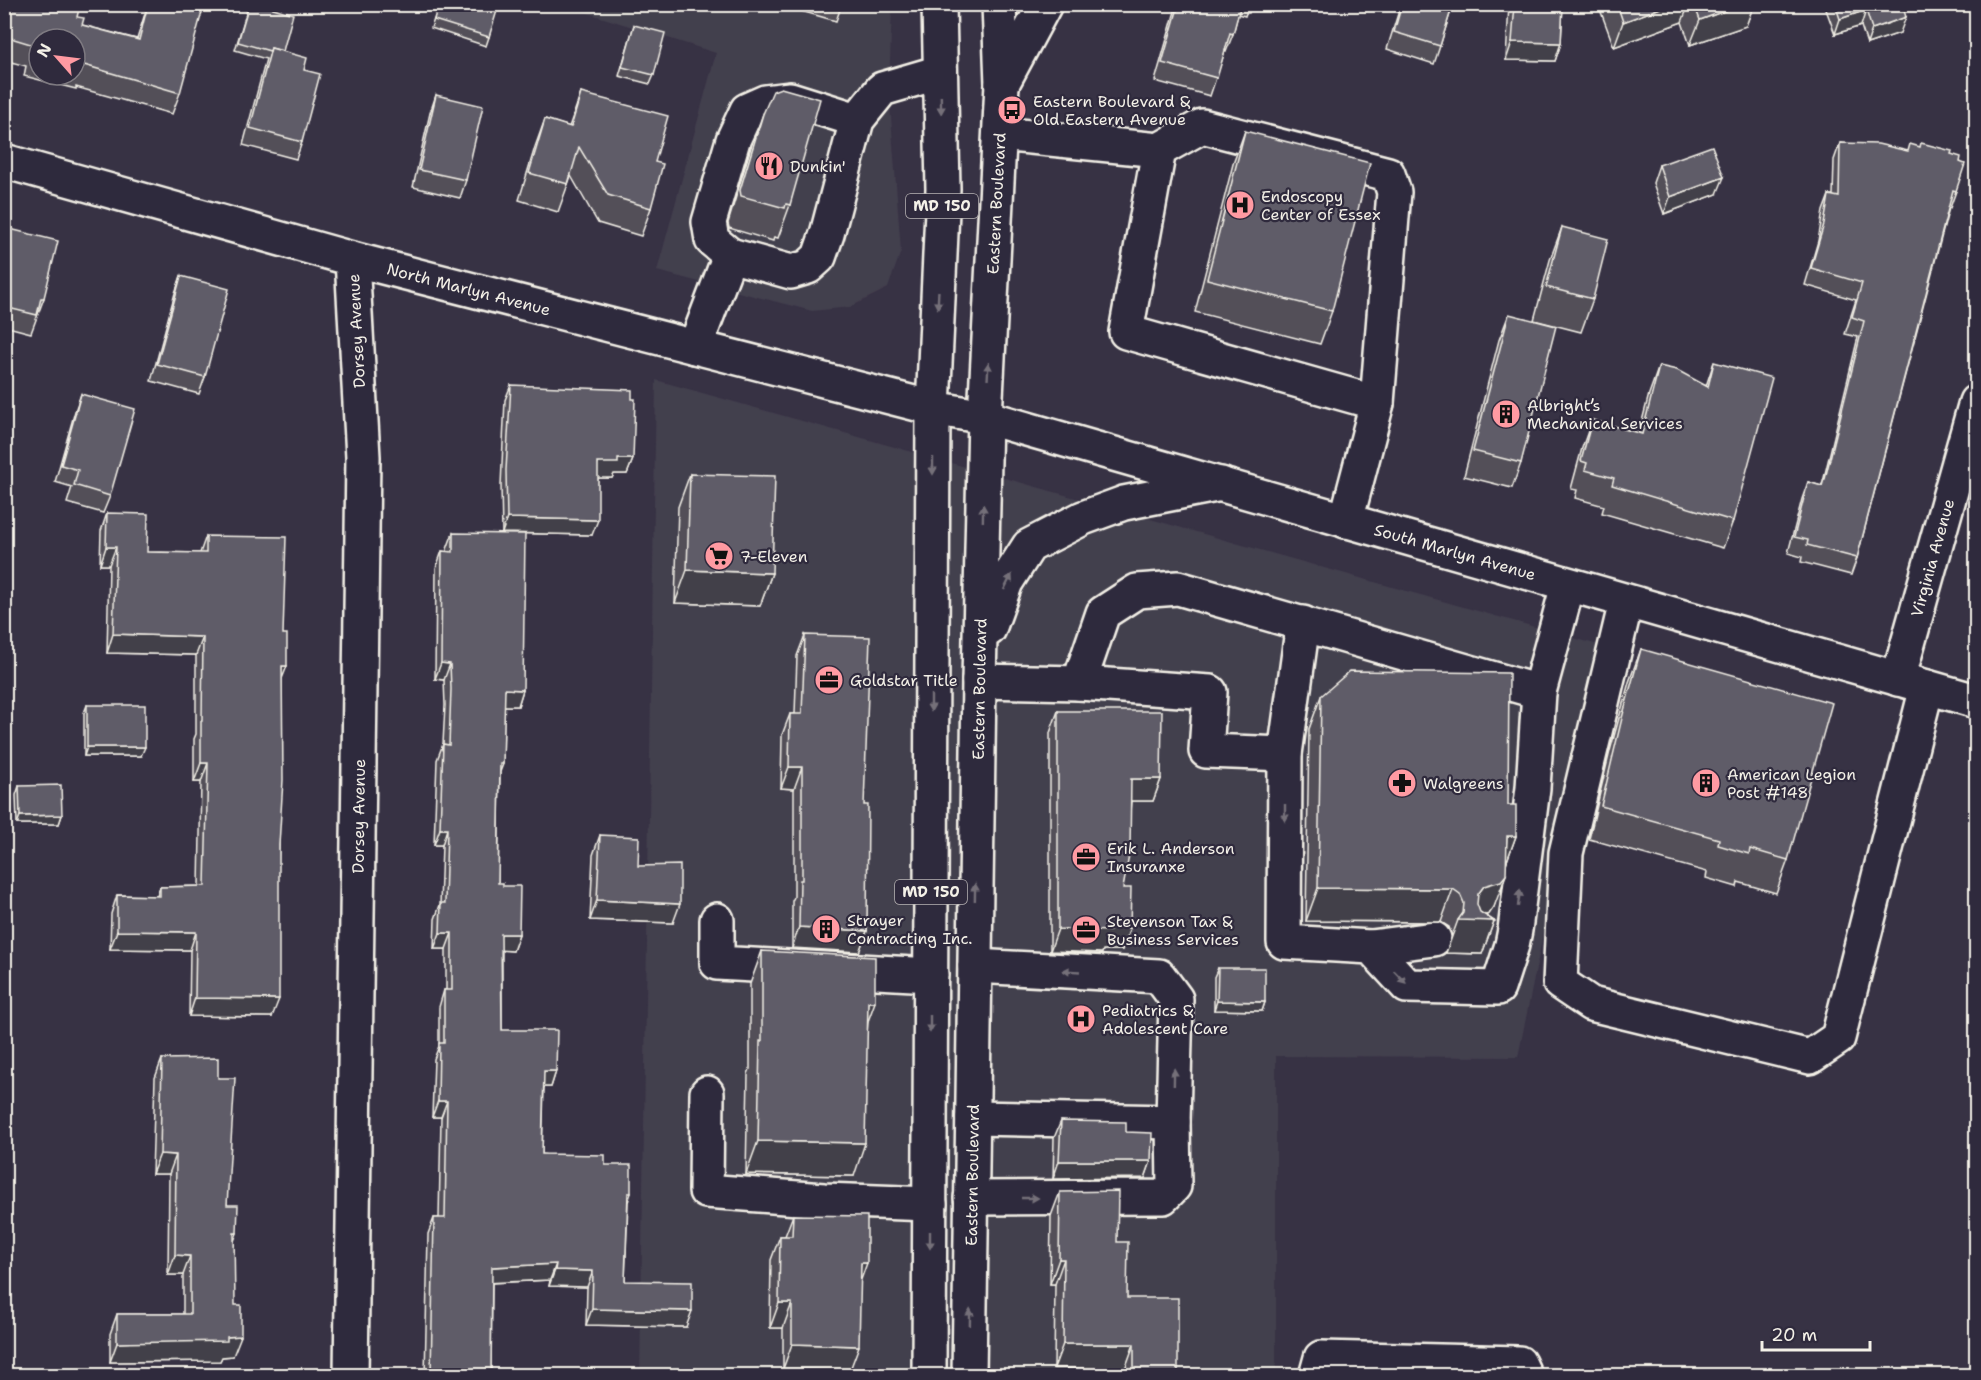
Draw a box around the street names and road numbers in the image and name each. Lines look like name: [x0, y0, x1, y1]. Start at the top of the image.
street label: Eastern Boulevard: [982, 132, 1011, 275]
road number: MD 150: [906, 194, 978, 218]
street label: North Marlyn Avenue: [384, 258, 553, 320]
street label: Dorsey Avenue: [343, 273, 370, 389]
street label: Virginia Avenue: [1906, 496, 1959, 619]
street label: South Marlyn Avenue: [1372, 519, 1538, 585]
street label: Eastern Boulevard: [968, 618, 991, 760]
street label: Dorsey Avenue: [348, 759, 370, 873]
road number: MD 150: [895, 880, 967, 904]
street label: Eastern Boulevard: [961, 1104, 984, 1246]

